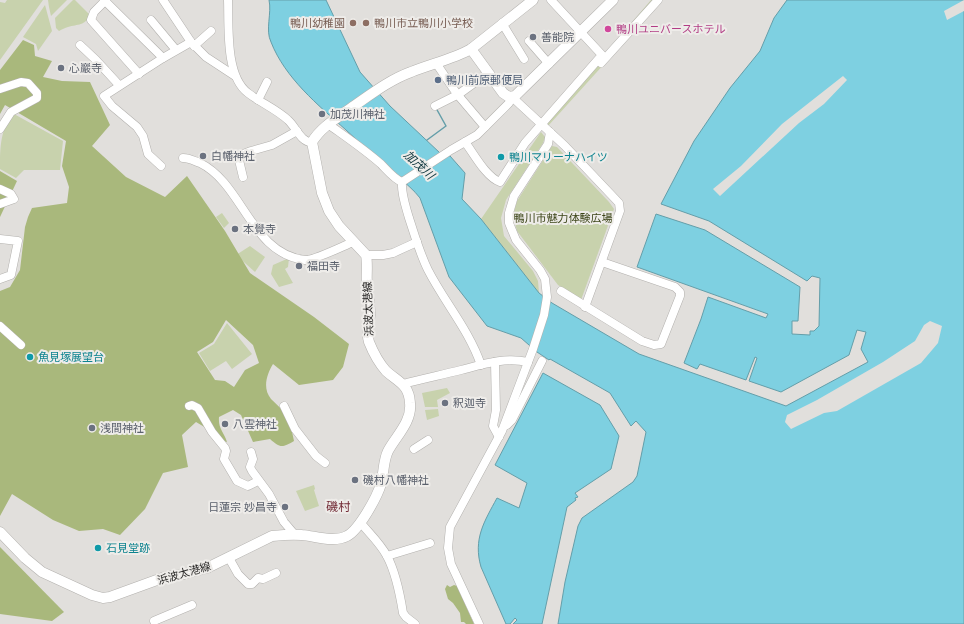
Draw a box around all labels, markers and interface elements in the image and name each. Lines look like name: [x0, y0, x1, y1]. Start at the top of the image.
place label: 鴨川幼稚園: [290, 16, 345, 30]
place label: 鴨川市立鴨川小学校: [374, 16, 473, 30]
marker: 鴨川幼稚園: [348, 18, 358, 28]
marker: 鴨川市立鴨川小学校: [361, 18, 371, 28]
place label: 鴨川ユニバースホテル: [616, 22, 725, 36]
marker: 鴨川ユニバースホテル: [603, 24, 613, 34]
place label: 善能院: [541, 30, 574, 44]
marker: 善能院: [528, 32, 538, 42]
place label: 心巖寺: [69, 61, 102, 75]
marker: 心巖寺: [56, 63, 66, 73]
place label: 鴨川前原郵便局: [446, 73, 523, 87]
marker: 鴨川前原郵便局: [433, 75, 443, 85]
place label: 加茂川神社: [330, 107, 385, 121]
marker: 加茂川神社: [317, 109, 327, 119]
water label: 加茂川: [401, 147, 439, 184]
place label: 白幡神社: [211, 149, 255, 163]
place label: 鴨川マリーナハイツ: [509, 150, 608, 164]
marker: 白幡神社: [198, 151, 208, 161]
marker: 鴨川マリーナハイツ: [496, 152, 506, 162]
park label: 鴨川市魅力体験広場: [514, 211, 613, 225]
place label: 本覺寺: [243, 222, 276, 236]
marker: 本覺寺: [230, 224, 240, 234]
place label: 福田寺: [307, 259, 340, 273]
marker: 福田寺: [294, 261, 304, 271]
street label: 浜波太港線: [360, 281, 376, 337]
place label: 魚見塚展望台: [38, 350, 104, 364]
marker: 魚見塚展望台: [25, 352, 35, 362]
place label: 釈迦寺: [453, 396, 486, 410]
marker: 釈迦寺: [440, 398, 450, 408]
place label: 八雲神社: [233, 417, 277, 431]
marker: 八雲神社: [220, 419, 230, 429]
place label: 浅間神社: [100, 421, 144, 435]
marker: 浅間神社: [87, 423, 97, 433]
place label: 磯村八幡神社: [363, 473, 429, 487]
marker: 磯村八幡神社: [350, 475, 360, 485]
district label: 磯村: [326, 499, 351, 514]
place label: 日蓮宗 妙昌寺: [208, 500, 277, 514]
marker: 日蓮宗 妙昌寺: [280, 502, 290, 512]
place label: 石見堂跡: [106, 541, 150, 555]
marker: 石見堂跡: [93, 543, 103, 553]
street label: 浜波太港線: [156, 559, 212, 587]

